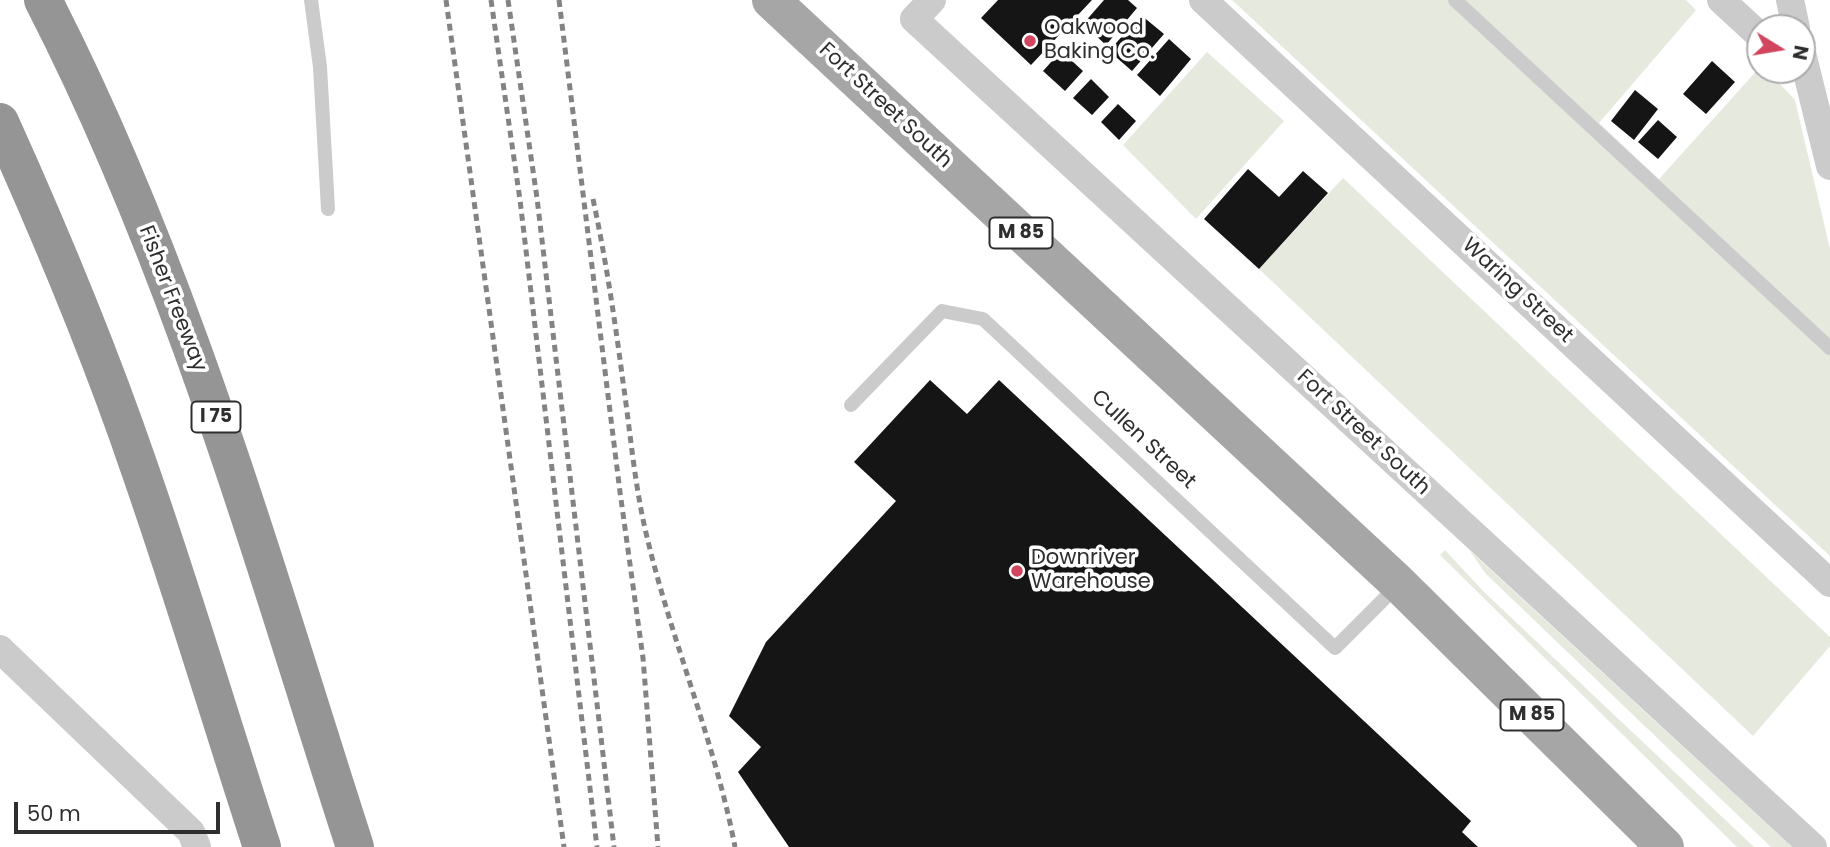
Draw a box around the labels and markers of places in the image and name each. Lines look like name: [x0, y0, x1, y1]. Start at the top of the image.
place label: Oakwood Baking Co.: [1044, 16, 1154, 66]
marker: Oakwood Baking Co.: [1022, 33, 1038, 49]
place label: Downriver Warehouse: [1031, 546, 1151, 596]
marker: Downriver Warehouse: [1009, 563, 1025, 579]

